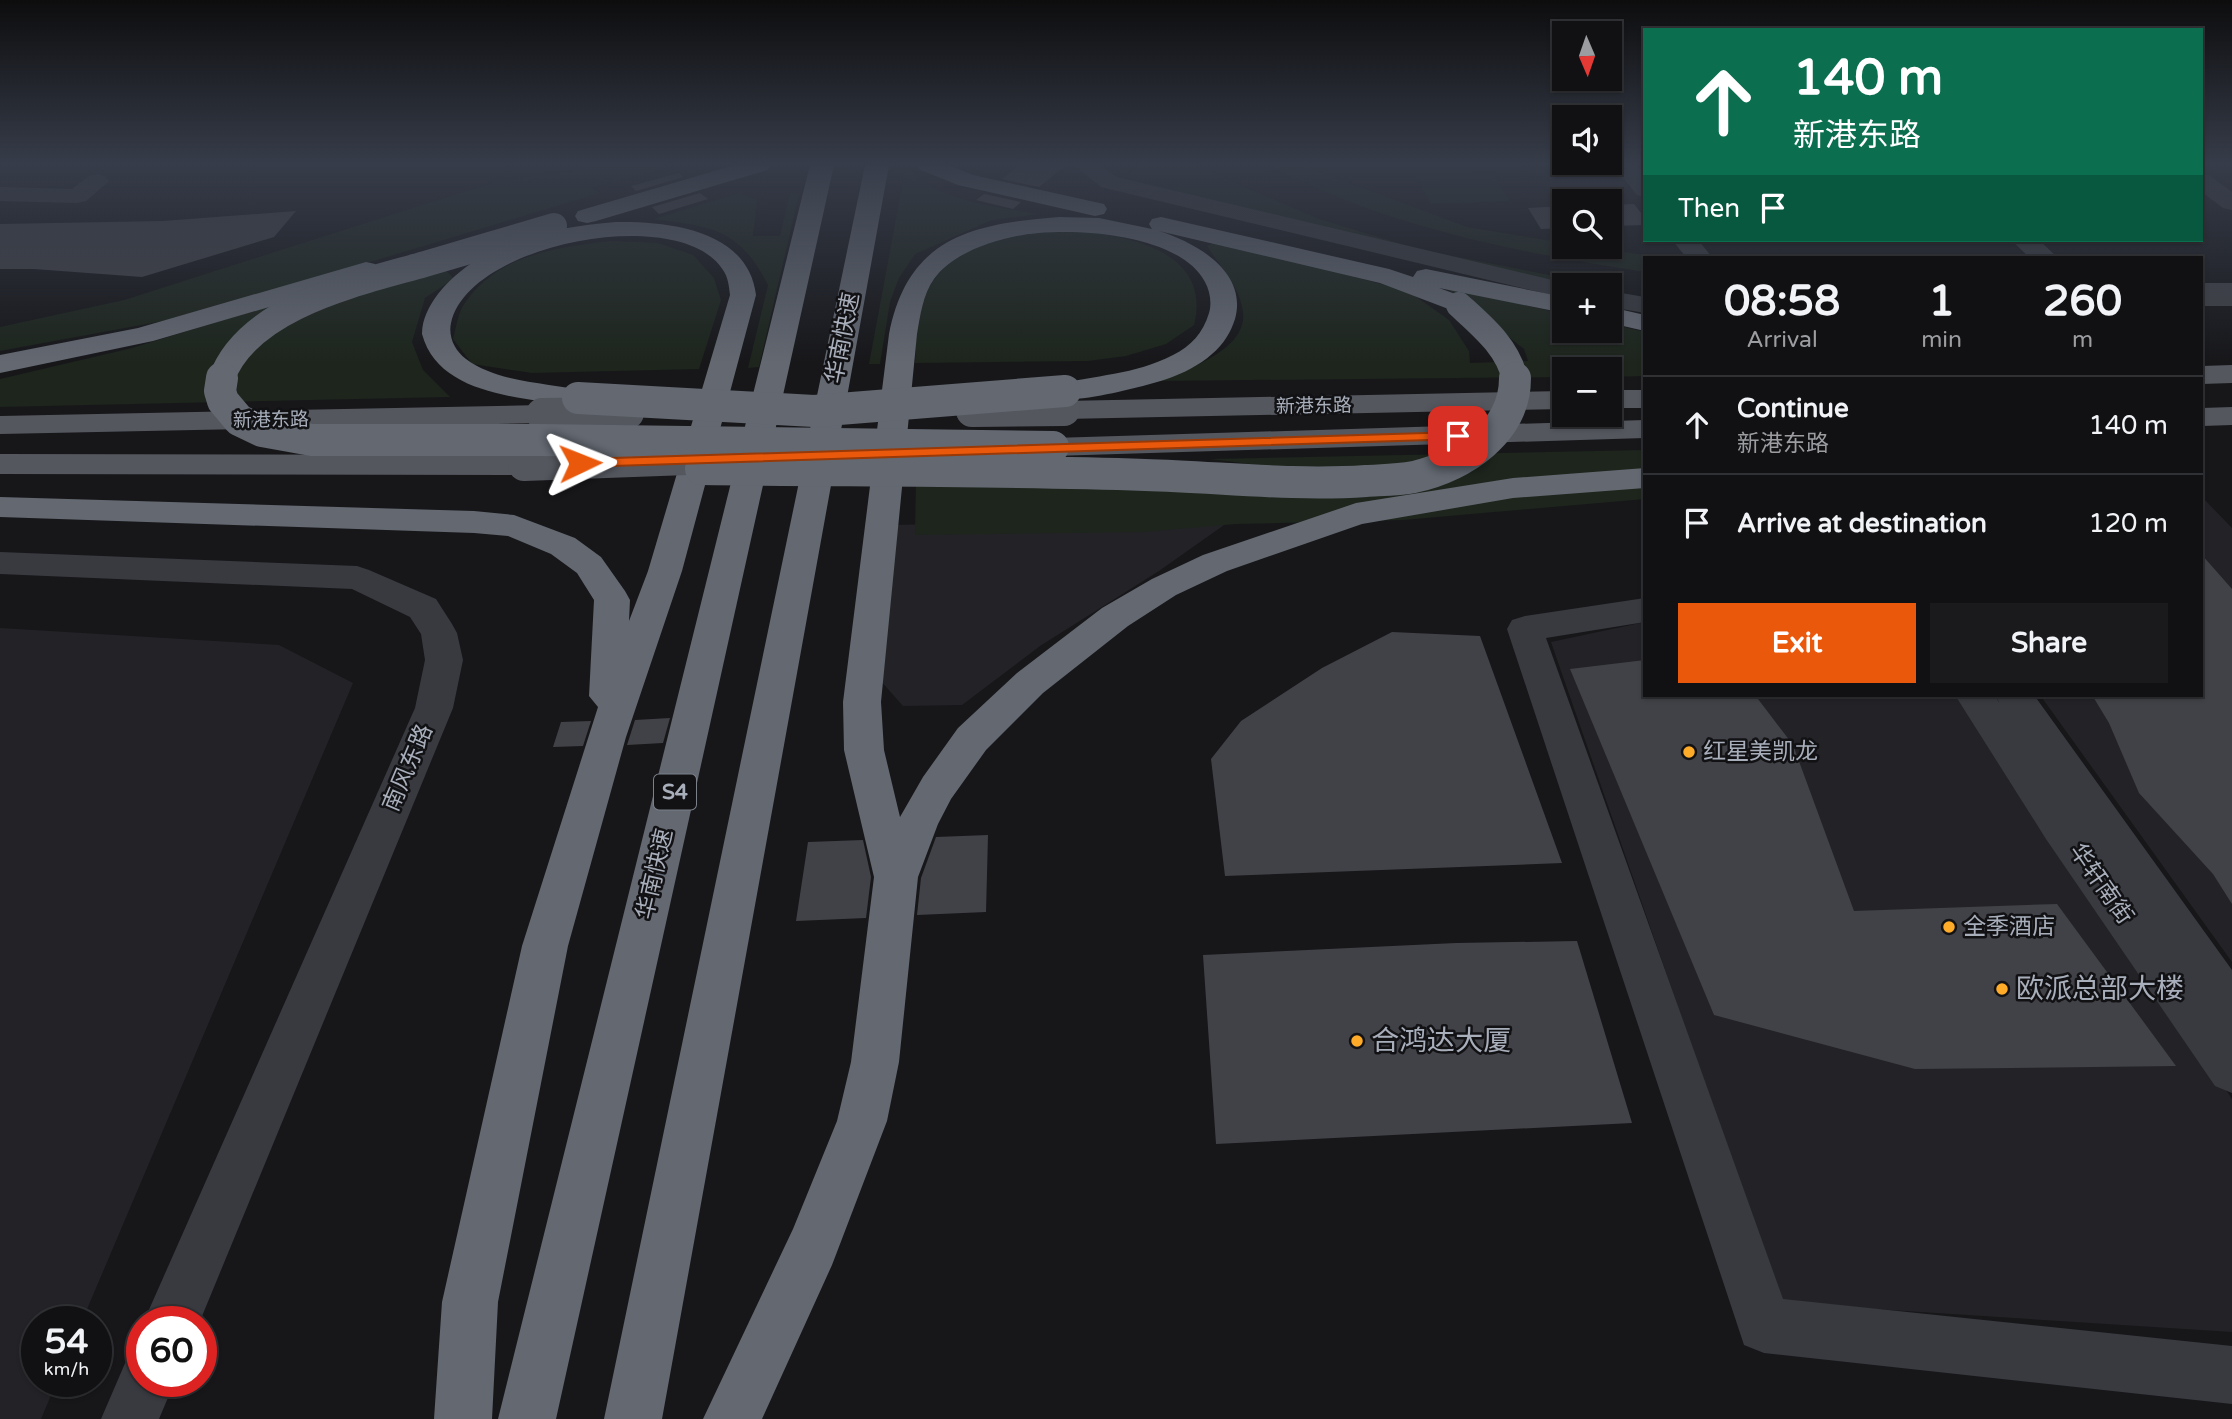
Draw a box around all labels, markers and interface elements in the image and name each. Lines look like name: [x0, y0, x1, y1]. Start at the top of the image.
north arrow: [1552, 21, 1622, 91]
map controls: [1552, 21, 1622, 427]
text: 140 m: [1793, 49, 1943, 108]
icon: ahead: [1678, 56, 1769, 147]
button: sound: [1552, 105, 1622, 175]
text: 新港东路: [1793, 117, 1921, 155]
button: search: [1552, 189, 1622, 259]
icon: arrive: [1754, 189, 1792, 227]
text: Then: [1678, 193, 1740, 224]
button: +: [1552, 273, 1622, 343]
text: 08:58: [1724, 276, 1840, 327]
text: 1: [1928, 276, 1955, 327]
text: 260: [2043, 276, 2122, 327]
street label: 华南快速: [820, 290, 866, 386]
text: Arrival: [1747, 326, 1818, 354]
text: min: [1921, 326, 1962, 354]
text: m: [2072, 326, 2093, 354]
button: −: [1552, 357, 1622, 427]
text: Continue: [1737, 393, 1849, 424]
street label: 新港东路: [1276, 394, 1352, 418]
pin: [1428, 406, 1488, 466]
icon: ahead: [1678, 406, 1716, 444]
street label: 新港东路: [233, 408, 309, 432]
text: 140 m: [2088, 410, 2168, 441]
icon: arrive: [1439, 417, 1477, 455]
position arrow: [543, 426, 617, 500]
text: 新港东路: [1737, 430, 1829, 458]
icon: arrive: [1678, 504, 1716, 542]
text: Arrive at destination: [1737, 508, 1987, 539]
text: 120 m: [2088, 508, 2168, 539]
button: Exit: [1678, 603, 1916, 683]
button: Share: [1930, 603, 2168, 683]
street label: 南风东路: [377, 720, 439, 816]
place label: 红星美凯龙: [1703, 738, 1818, 766]
marker: 红星美凯龙: [1681, 744, 1697, 760]
road number: S4: [654, 774, 696, 810]
street label: 华南快速: [631, 826, 679, 922]
street label: 华轩南街: [2063, 838, 2139, 930]
place label: 全季酒店: [1963, 913, 2055, 941]
marker: 全季酒店: [1941, 919, 1957, 935]
place label: 欧派总部大楼: [2016, 972, 2184, 1006]
marker: 欧派总部大楼: [1994, 981, 2010, 997]
place label: 合鸿达大厦: [1371, 1024, 1511, 1058]
marker: 合鸿达大厦: [1349, 1033, 1365, 1049]
speed limit sign: 60: [126, 1306, 217, 1397]
text: 54: [45, 1321, 88, 1363]
text: km/h: [44, 1358, 89, 1380]

